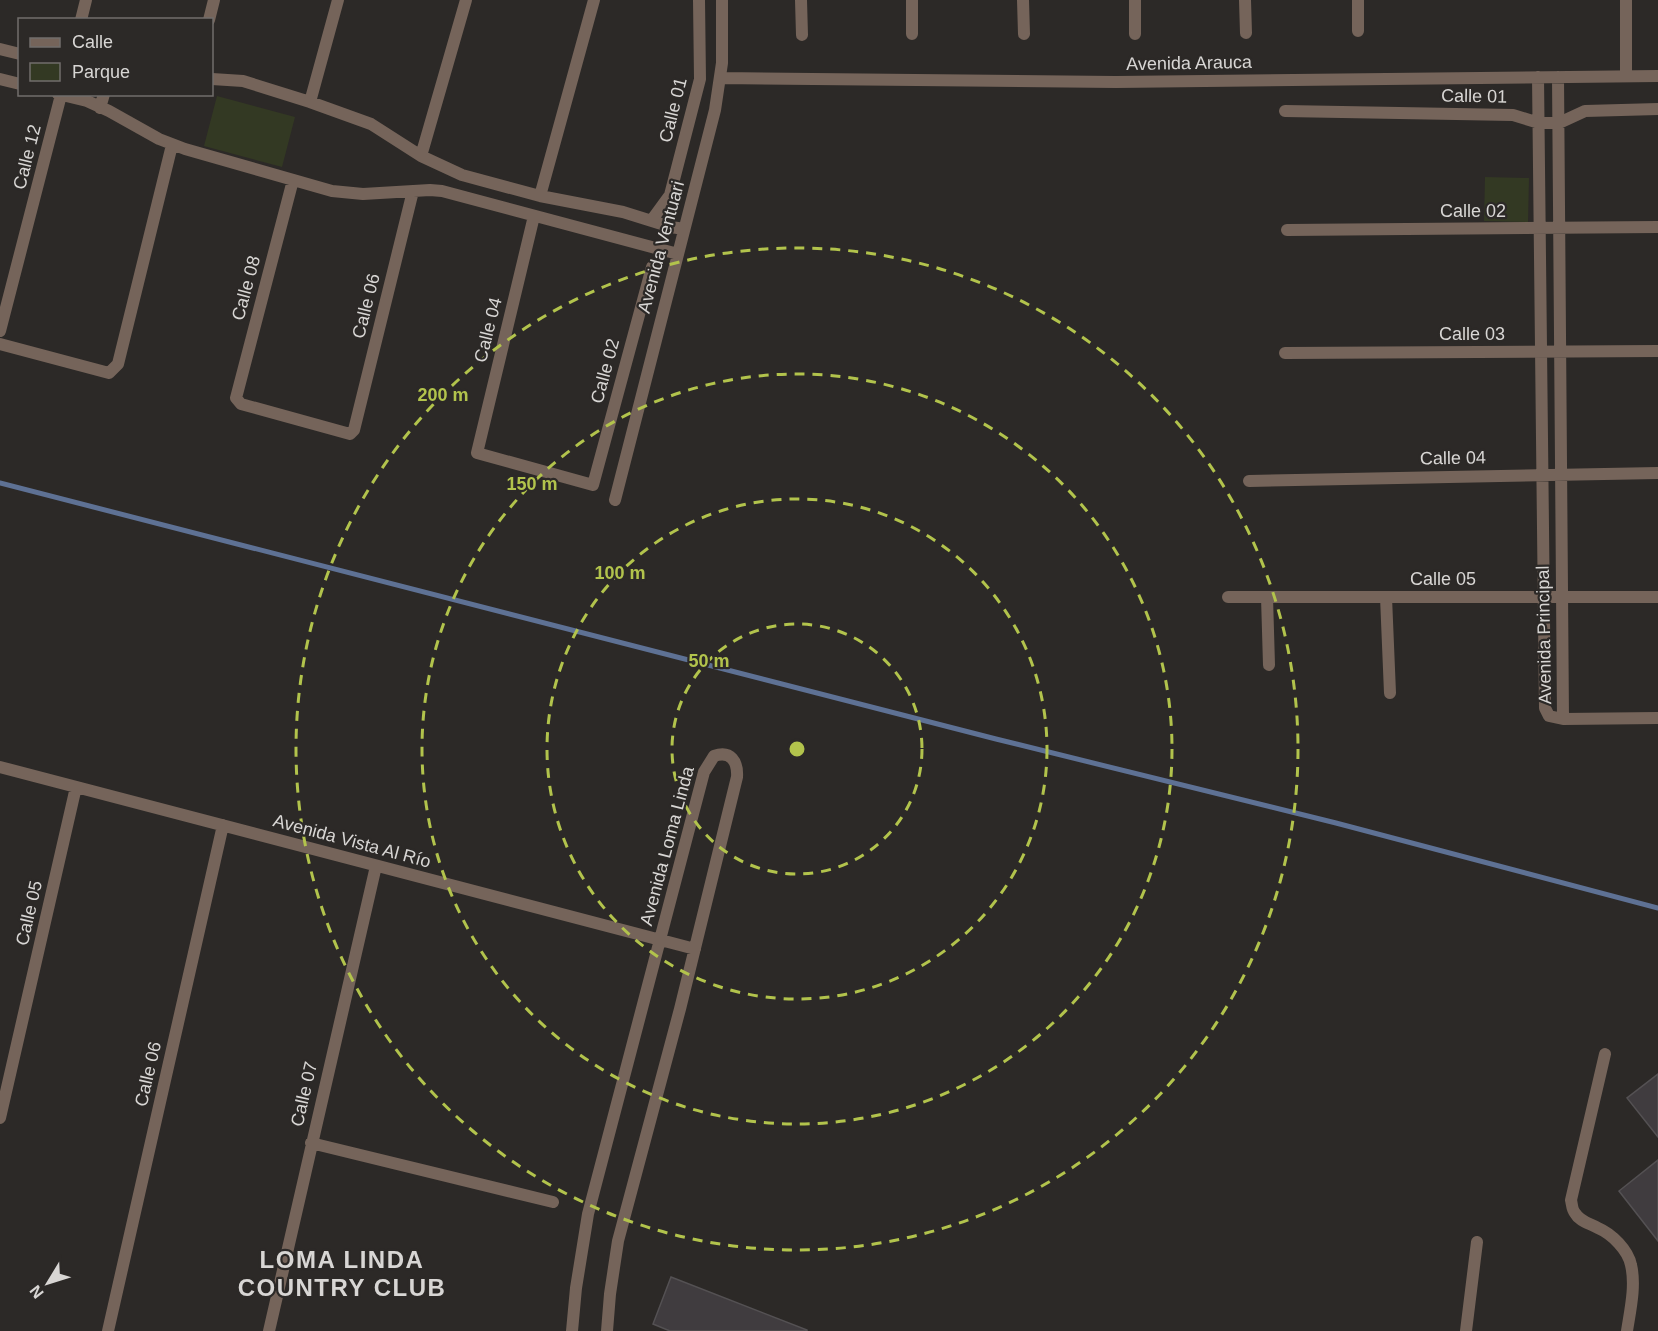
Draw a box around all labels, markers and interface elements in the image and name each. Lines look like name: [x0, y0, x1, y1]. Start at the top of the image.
legend: [18, 18, 213, 96]
text: Calle: [72, 32, 113, 52]
street label: Avenida Arauca: [1126, 52, 1253, 74]
text: Parque: [72, 62, 130, 82]
street label: Calle 01: [655, 76, 691, 144]
street label: Calle 01: [1441, 85, 1507, 107]
street label: Calle 12: [9, 123, 45, 191]
street label: Avenida Ventuari: [634, 179, 688, 315]
street label: Calle 02: [1440, 201, 1506, 221]
street label: Calle 08: [228, 254, 264, 322]
street label: Calle 06: [348, 272, 384, 340]
street label: Calle 04: [470, 296, 506, 364]
street label: Calle 03: [1439, 324, 1505, 344]
street label: Calle 02: [587, 337, 623, 405]
text: 200 m: [417, 385, 469, 405]
street label: Calle 04: [1420, 447, 1486, 469]
text: 150 m: [506, 474, 558, 494]
text: 100 m: [594, 563, 646, 583]
street label: Avenida Principal: [1533, 565, 1555, 705]
street label: Calle 05: [1410, 569, 1476, 589]
text: 50 m: [688, 651, 730, 671]
centre of rings: [787, 739, 807, 759]
street label: Avenida Loma Linda: [636, 763, 698, 928]
street label: Avenida Vista Al Río: [271, 810, 433, 872]
street label: Calle 05: [12, 879, 46, 947]
street label: Calle 06: [131, 1040, 165, 1108]
street label: Calle 07: [287, 1060, 321, 1128]
district label: LOMA LINDA COUNTRY CLUB: [238, 1246, 446, 1301]
north arrow: [18, 1253, 78, 1313]
text: N: [26, 1282, 47, 1302]

